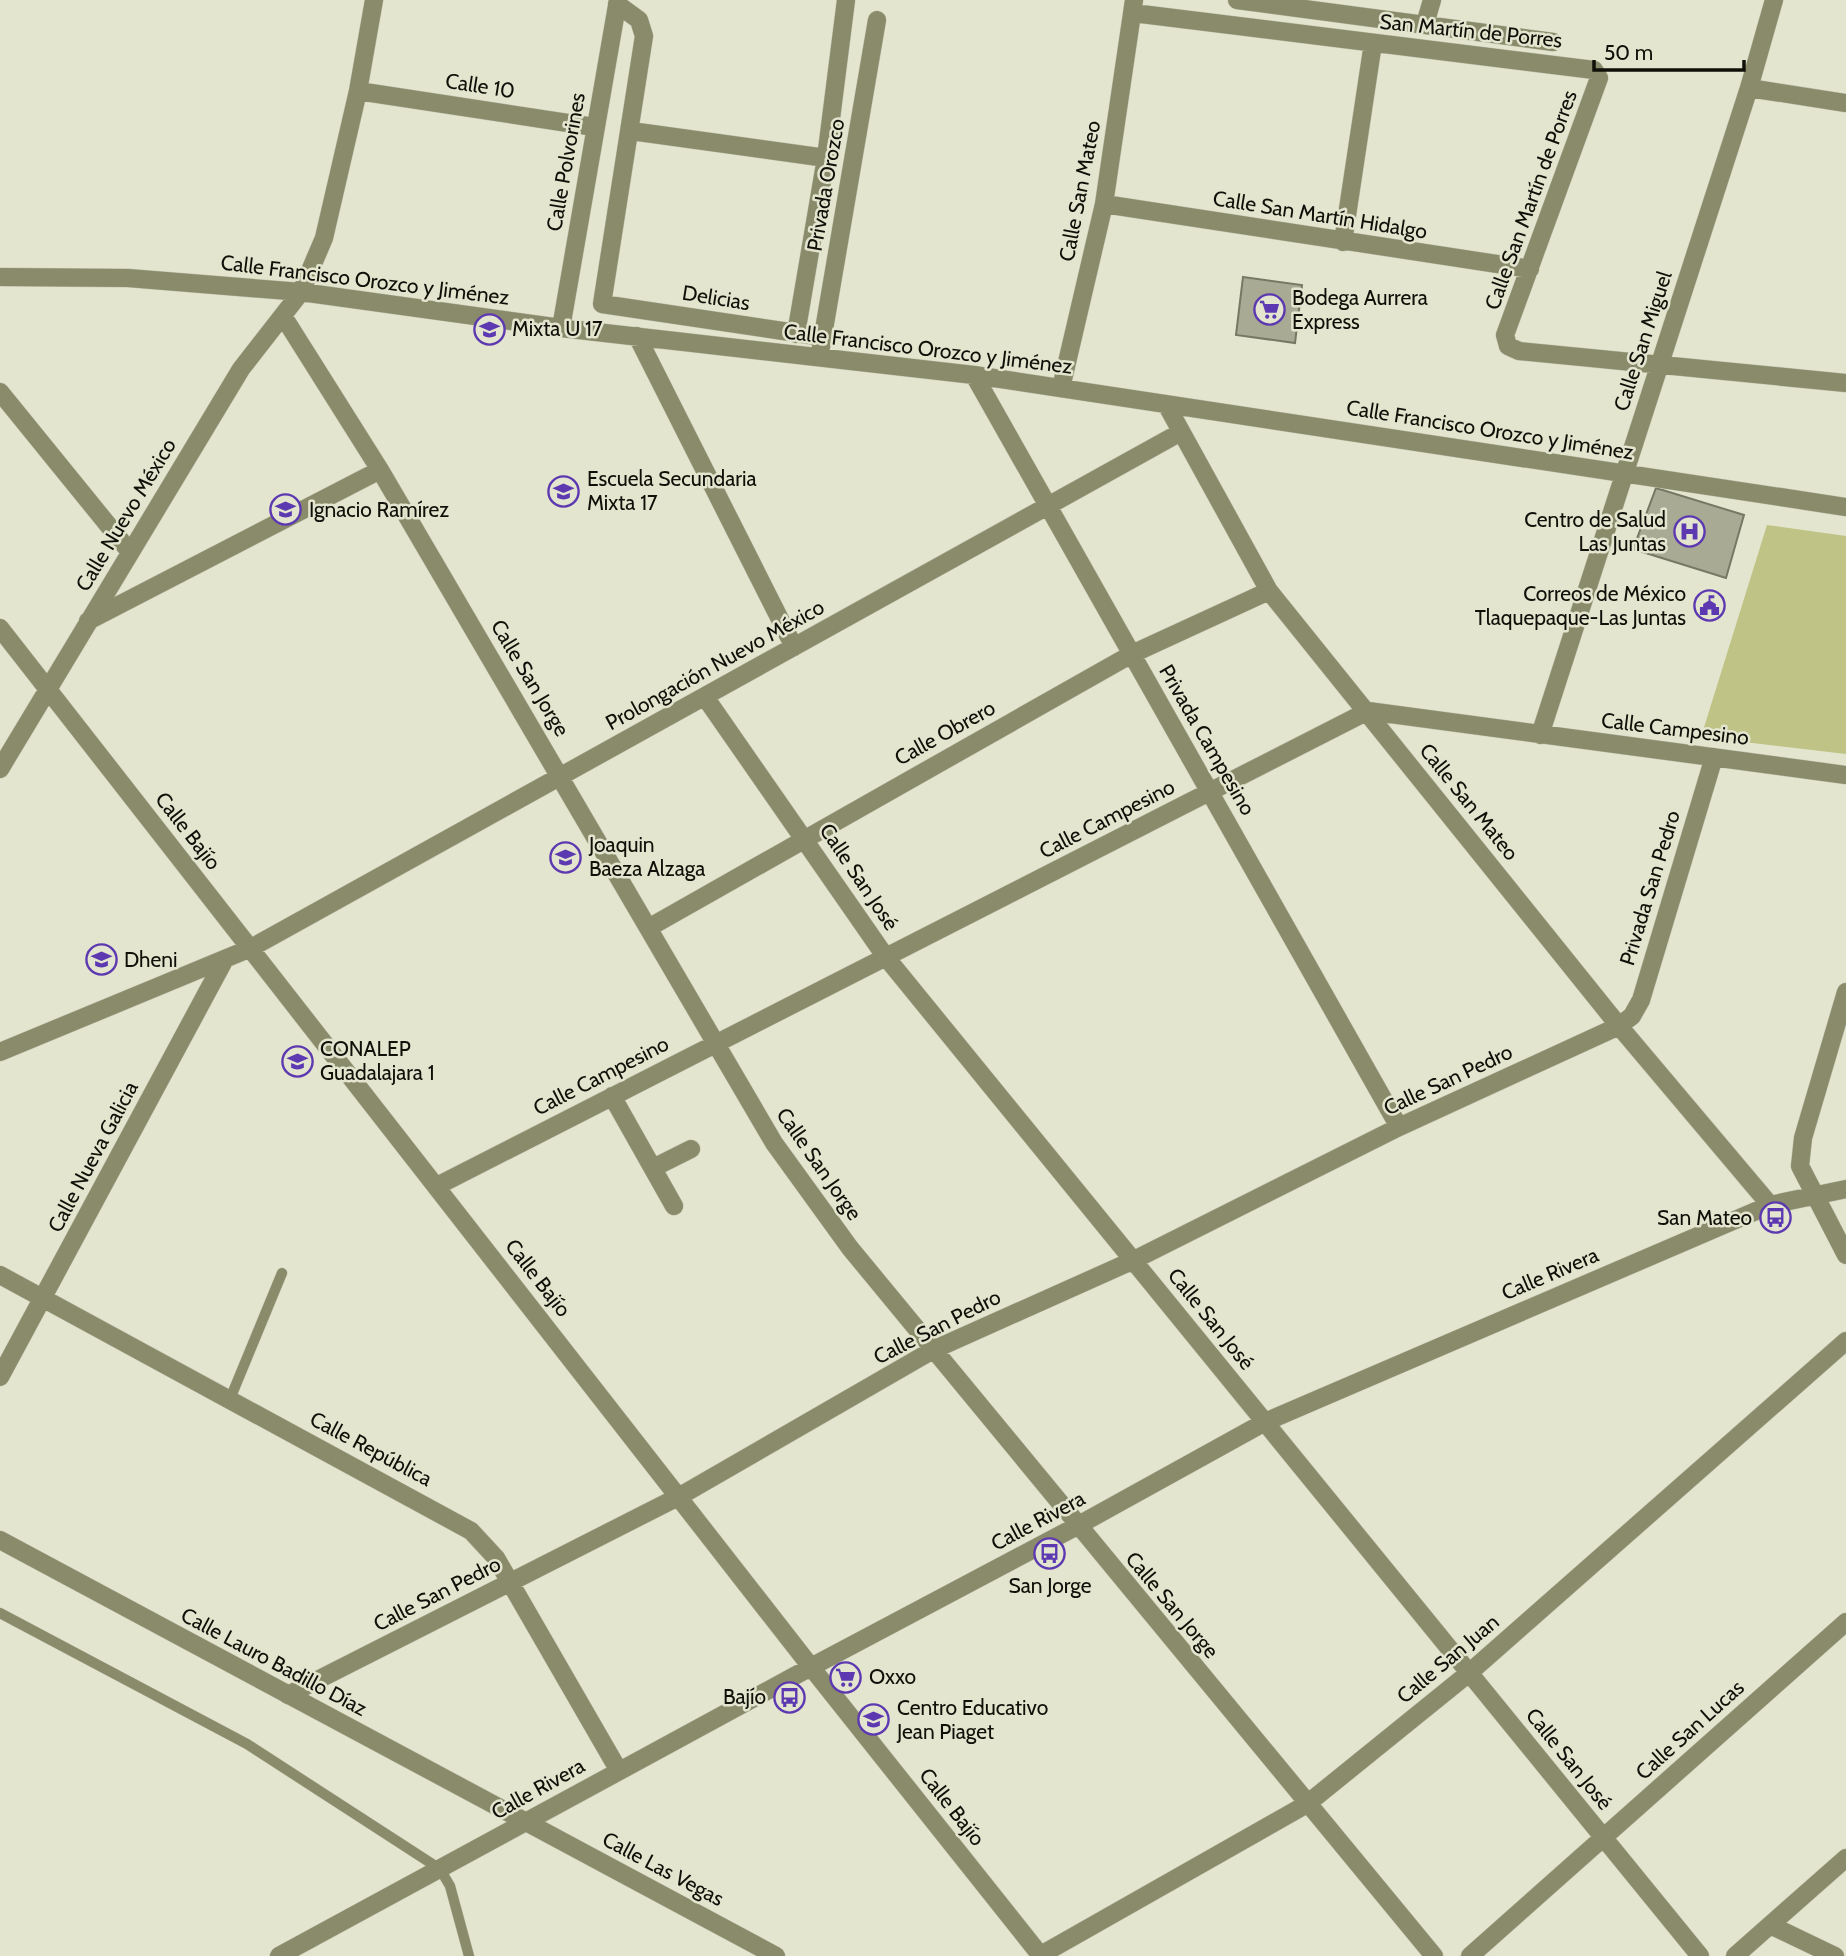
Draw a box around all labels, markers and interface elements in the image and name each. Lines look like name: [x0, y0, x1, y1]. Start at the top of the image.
street label: San Martín de Porres: [1379, 8, 1564, 53]
scale bar: [1594, 28, 1744, 72]
text: 50 m: [1604, 40, 1653, 65]
street label: Calle 10: [444, 68, 517, 103]
street label: Calle San Martín de Porres: [1479, 86, 1582, 313]
street label: Calle Polvorines: [541, 90, 590, 233]
street label: Privada Orozco: [802, 117, 849, 253]
street label: Calle San Mateo: [1054, 118, 1105, 264]
street label: Calle San Martín Hidalgo: [1211, 185, 1429, 244]
street label: Calle Francisco Orozco y Jiménez: [219, 249, 511, 310]
street label: Calle San Miguel: [1608, 268, 1677, 414]
street label: Delicias: [681, 280, 752, 315]
place label: Bodega Aurrera Express: [1292, 285, 1428, 334]
supermarket icon: Bodega Aurrera Express: [1252, 293, 1286, 327]
school or university icon: Mixta U 17: [472, 312, 506, 346]
place label: Mixta U 17: [512, 316, 603, 341]
street label: Calle Francisco Orozco y Jiménez: [782, 318, 1074, 379]
street label: Calle Francisco Orozco y Jiménez: [1345, 394, 1636, 465]
street label: Calle Nuevo México: [70, 434, 181, 596]
place label: Escuela Secundaria Mixta 17: [587, 466, 756, 515]
school or university icon: Escuela Secundaria Mixta 17: [547, 474, 581, 508]
school or university icon: Ignacio Ramírez: [269, 493, 303, 527]
place label: Ignacio Ramírez: [309, 497, 449, 522]
place label: Centro de Salud Las Juntas: [1524, 507, 1666, 556]
hospital icon: Centro de Salud Las Juntas: [1672, 515, 1706, 549]
place label: Correos de México Tlaquepaque-Las Juntas: [1475, 581, 1686, 630]
public building icon: Correos de México Tlaquepaque-Las Juntas: [1692, 589, 1726, 623]
street label: Prolongación Nuevo México: [601, 594, 828, 735]
street label: Calle San Jorge: [486, 615, 575, 741]
street label: Privada Campesino: [1154, 660, 1261, 820]
street label: Calle Obrero: [890, 695, 999, 770]
street label: Calle Campesino: [1600, 707, 1750, 750]
street label: Calle San Mateo: [1415, 738, 1524, 865]
street label: Calle Campesino: [1035, 774, 1179, 863]
street label: Calle Bajío: [150, 787, 226, 875]
street label: Privada San Pedro: [1614, 807, 1685, 968]
street label: Calle San José: [815, 819, 904, 935]
place label: Joaquin Baeza Alzaga: [588, 832, 705, 881]
school or university icon: Joaquin Baeza Alzaga: [549, 840, 583, 874]
school or university icon: Dheni: [84, 943, 118, 977]
place label: Dheni: [124, 947, 177, 972]
street label: Calle Campesino: [529, 1031, 673, 1120]
place label: CONALEP Guadalajara 1: [320, 1036, 435, 1086]
street label: Calle San Pedro: [1379, 1039, 1516, 1120]
school or university icon: CONALEP Guadalajara 1: [280, 1044, 314, 1078]
street label: Calle Nueva Galicia: [42, 1077, 143, 1236]
street label: Calle San Jorge: [771, 1103, 867, 1225]
bus stop icon: San Mateo: [1758, 1201, 1792, 1235]
place label: San Mateo: [1657, 1205, 1752, 1230]
street label: Calle Bajío: [500, 1234, 576, 1322]
street label: Calle Rivera: [1498, 1242, 1602, 1305]
street label: Calle San José: [1163, 1263, 1260, 1375]
street label: Calle San Pedro: [869, 1284, 1004, 1369]
street label: Calle República: [306, 1406, 437, 1491]
street label: Calle Rivera: [987, 1485, 1089, 1556]
bus stop icon: San Jorge: [1033, 1537, 1067, 1571]
street label: Calle San Jorge: [1121, 1546, 1224, 1663]
street label: Calle San Pedro: [369, 1551, 504, 1636]
place label: San Jorge: [1008, 1573, 1092, 1598]
street label: Calle Lauro Badillo Díaz: [177, 1602, 372, 1721]
street label: Calle San Juan: [1392, 1609, 1504, 1708]
supermarket icon: Oxxo: [829, 1660, 863, 1694]
place label: Oxxo: [869, 1664, 916, 1689]
street label: Calle San Lucas: [1630, 1674, 1749, 1785]
bus stop icon: Bajío: [772, 1680, 806, 1714]
place label: Bajío: [723, 1684, 766, 1710]
place label: Centro Educativo Jean Piaget: [896, 1695, 1048, 1744]
school or university icon: Centro Educativo Jean Piaget: [857, 1703, 891, 1737]
street label: Calle San José: [1521, 1703, 1618, 1815]
street label: Calle Rivera: [487, 1753, 589, 1824]
street label: Calle Bajío: [914, 1763, 990, 1851]
street label: Calle Las Vegas: [598, 1826, 728, 1911]

